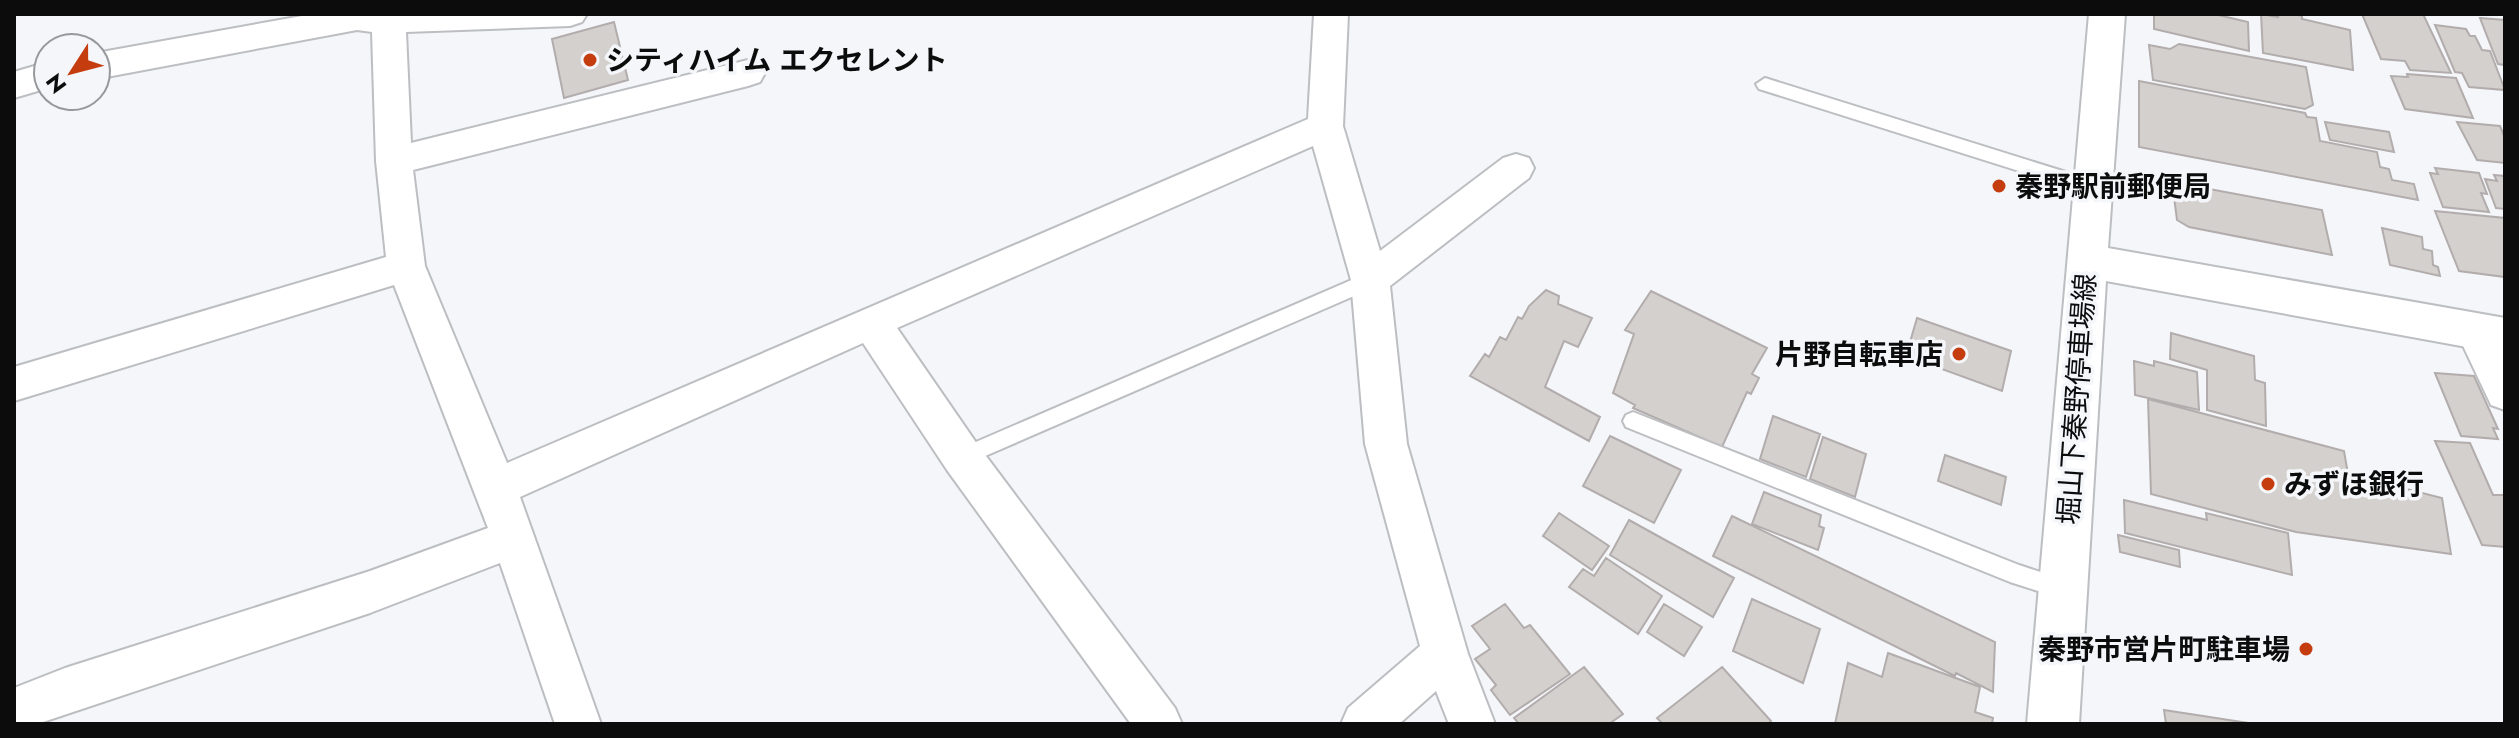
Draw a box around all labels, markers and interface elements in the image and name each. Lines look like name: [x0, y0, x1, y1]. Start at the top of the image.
north arrow: [32, 32, 112, 112]
place label: シティハイム エクセレント: [606, 40, 948, 81]
marker: シティハイム エクセレント: [581, 51, 599, 69]
text: N: [38, 67, 74, 100]
place label: 秦野駅前郵便局: [2015, 166, 2211, 207]
marker: 秦野駅前郵便局: [1990, 177, 2008, 195]
street label: 堀山下秦野停車場線: [2048, 272, 2106, 526]
place label: 片野自転車店: [1775, 334, 1943, 375]
marker: 片野自転車店: [1950, 345, 1968, 363]
place label: みずほ銀行: [2284, 464, 2424, 505]
marker: みずほ銀行: [2259, 475, 2277, 493]
place label: 秦野市営片町駐車場: [2038, 629, 2290, 670]
marker: 秦野市営片町駐車場: [2297, 640, 2315, 658]

